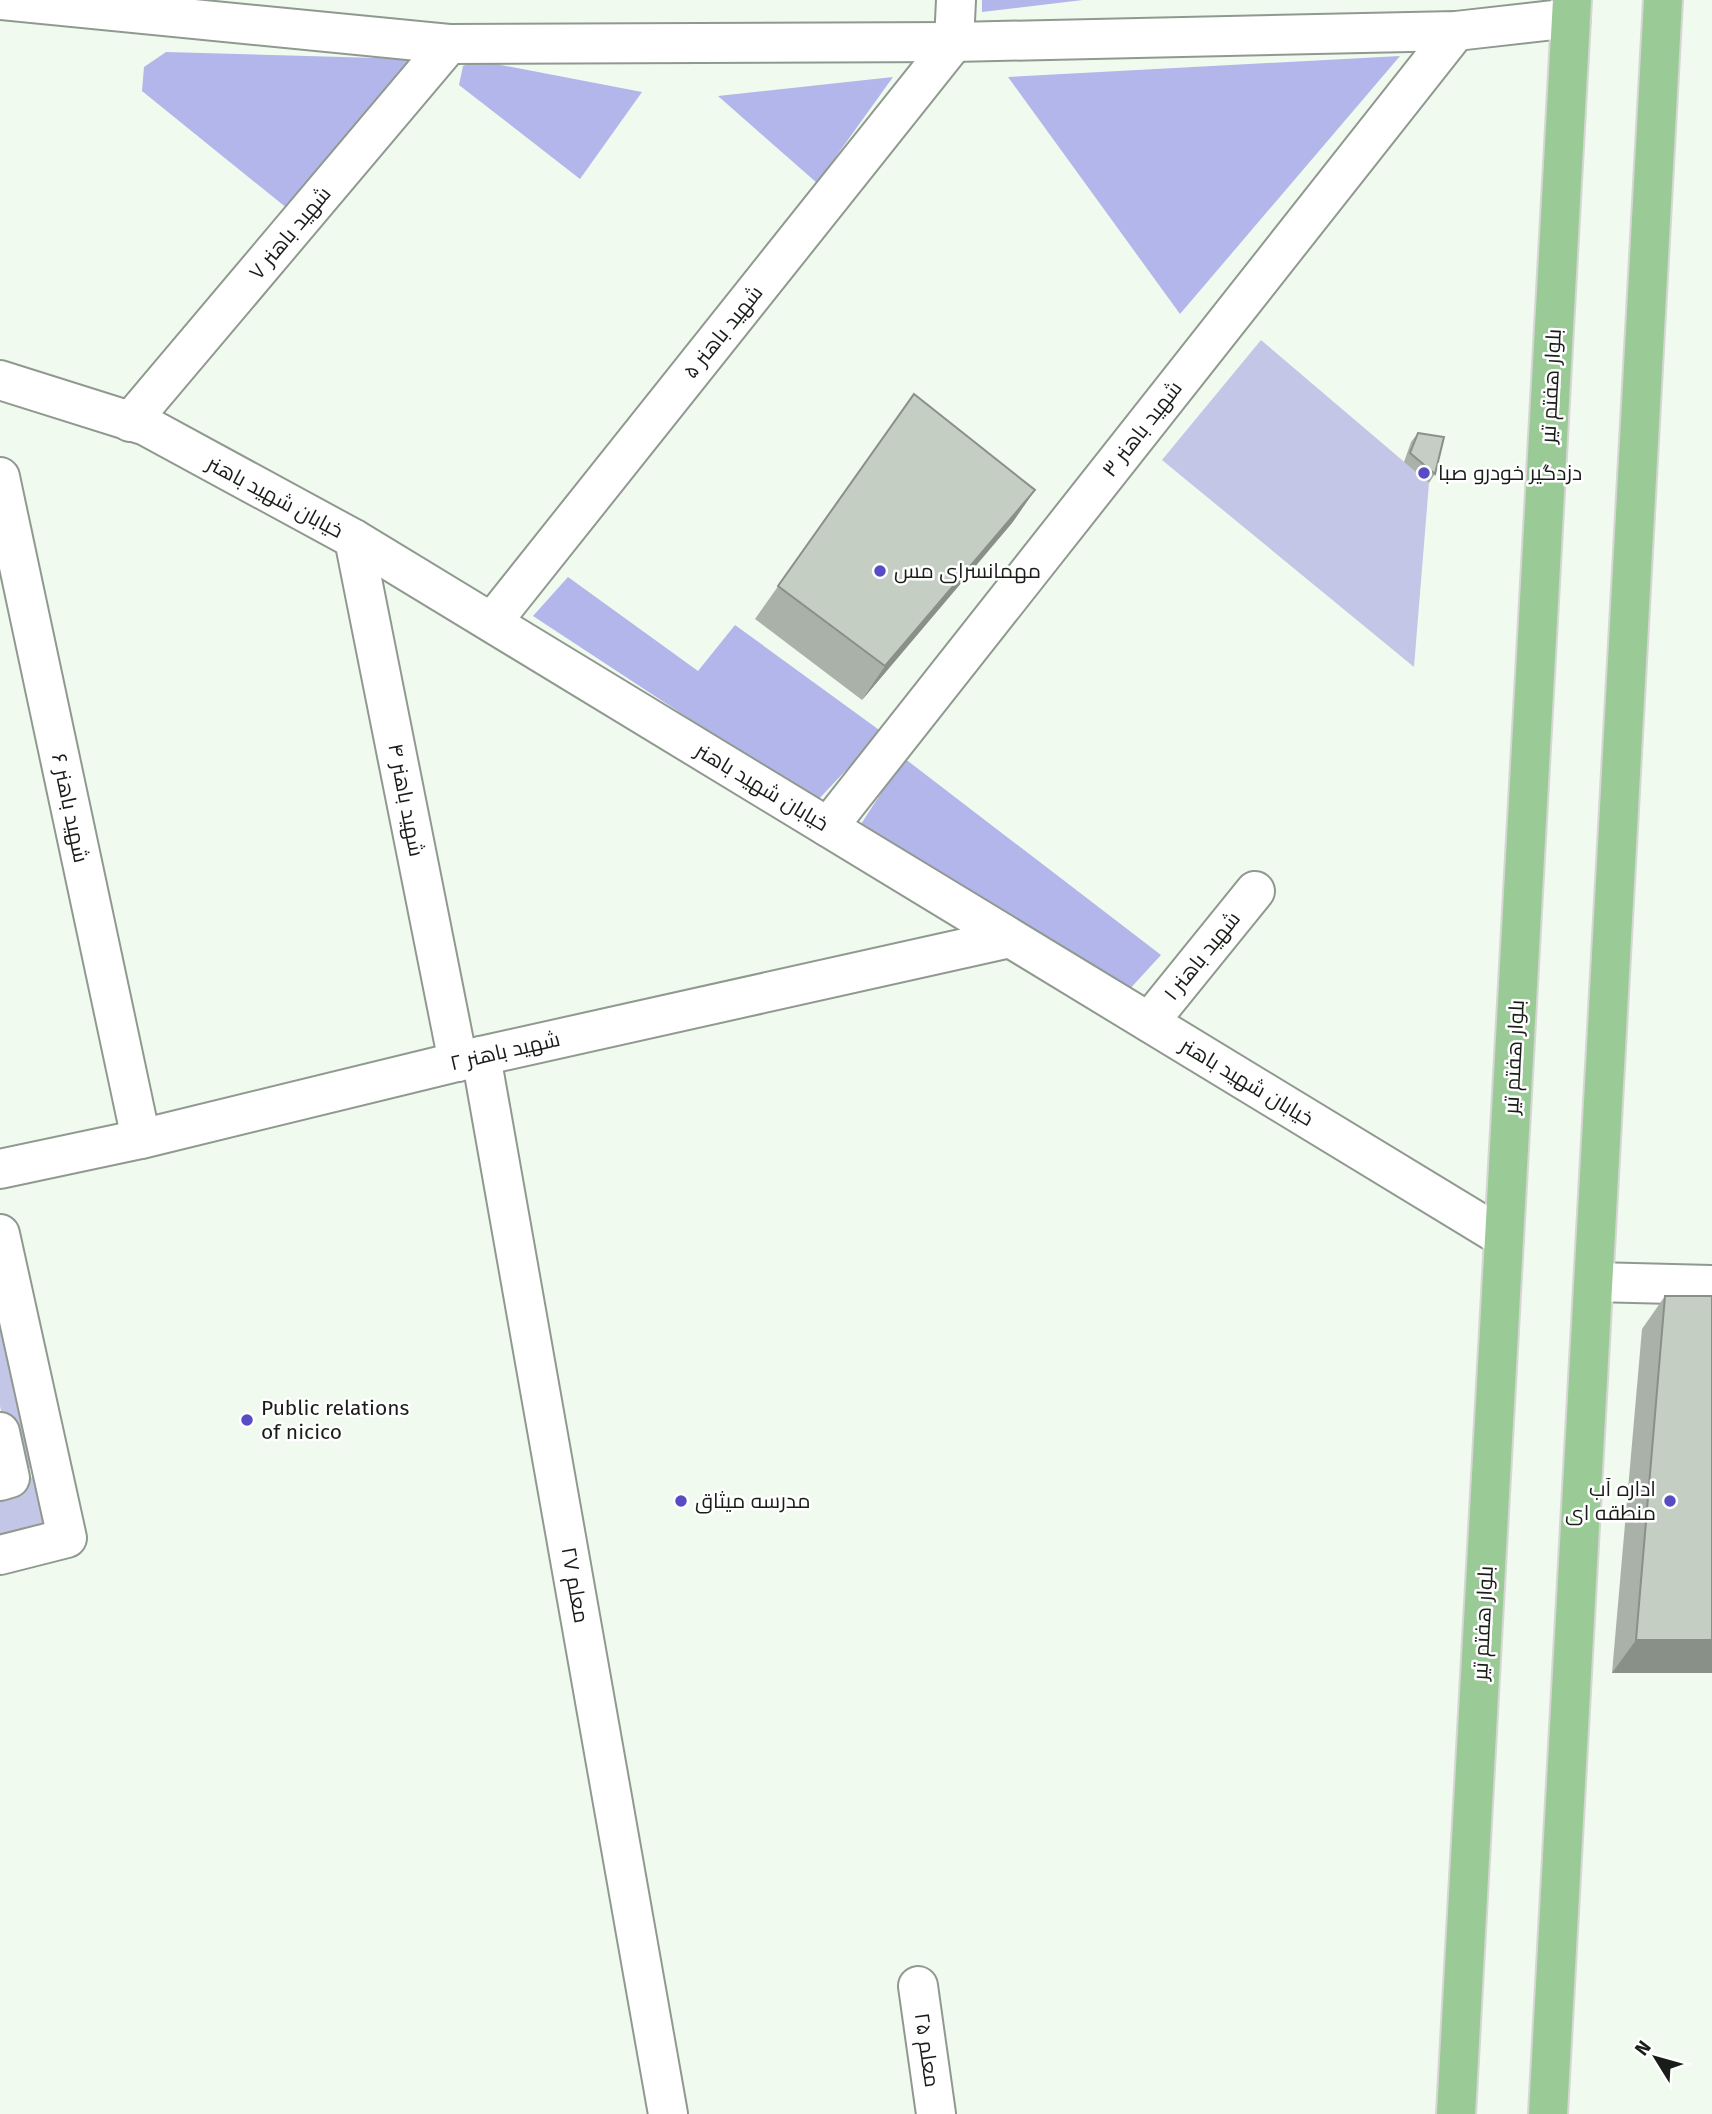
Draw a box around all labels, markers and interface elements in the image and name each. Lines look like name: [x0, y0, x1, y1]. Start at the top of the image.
street label: شهید باهنر ۷: [243, 181, 337, 285]
street label: شهید باهنر ۵: [678, 280, 768, 384]
street label: بلوار هفتم تیر: [1535, 328, 1568, 445]
street label: شهید باهنر ۳: [1096, 376, 1188, 482]
street label: خیابان شهید باهنر: [202, 450, 348, 544]
place label: دزدگیر خودرو صبا: [1438, 460, 1582, 486]
marker: دزدگیر خودرو صبا: [1416, 465, 1432, 481]
place label: مهمانسرای مس: [894, 558, 1041, 584]
marker: مهمانسرای مس: [872, 563, 888, 579]
street label: خیابان شهید باهنر: [690, 737, 833, 837]
street label: شهید باهنر ۴: [382, 741, 430, 859]
street label: شهید باهنر ۶: [46, 751, 94, 865]
street label: شهید باهنر ۱: [1158, 906, 1246, 1006]
street label: بلوار هفتم تیر: [1498, 999, 1531, 1116]
street label: شهید باهنر ۲: [448, 1026, 562, 1076]
street label: خیابان شهید باهنر: [1175, 1032, 1318, 1132]
place label: Public relations of nicico: [261, 1395, 409, 1445]
marker: Public relations of nicico: [239, 1412, 255, 1428]
place label: اداره آب منطقه ای: [1565, 1476, 1656, 1526]
place label: مدرسه میثاق: [695, 1488, 810, 1514]
marker: مدرسه میثاق: [673, 1493, 689, 1509]
marker: اداره آب منطقه ای: [1662, 1493, 1678, 1509]
street label: معلم ۲۷: [555, 1545, 594, 1625]
street label: بلوار هفتم تیر: [1467, 1565, 1500, 1682]
street label: معلم ۲۵: [908, 2011, 945, 2089]
north arrow: [1621, 2023, 1691, 2093]
text: N: [1630, 2036, 1656, 2060]

